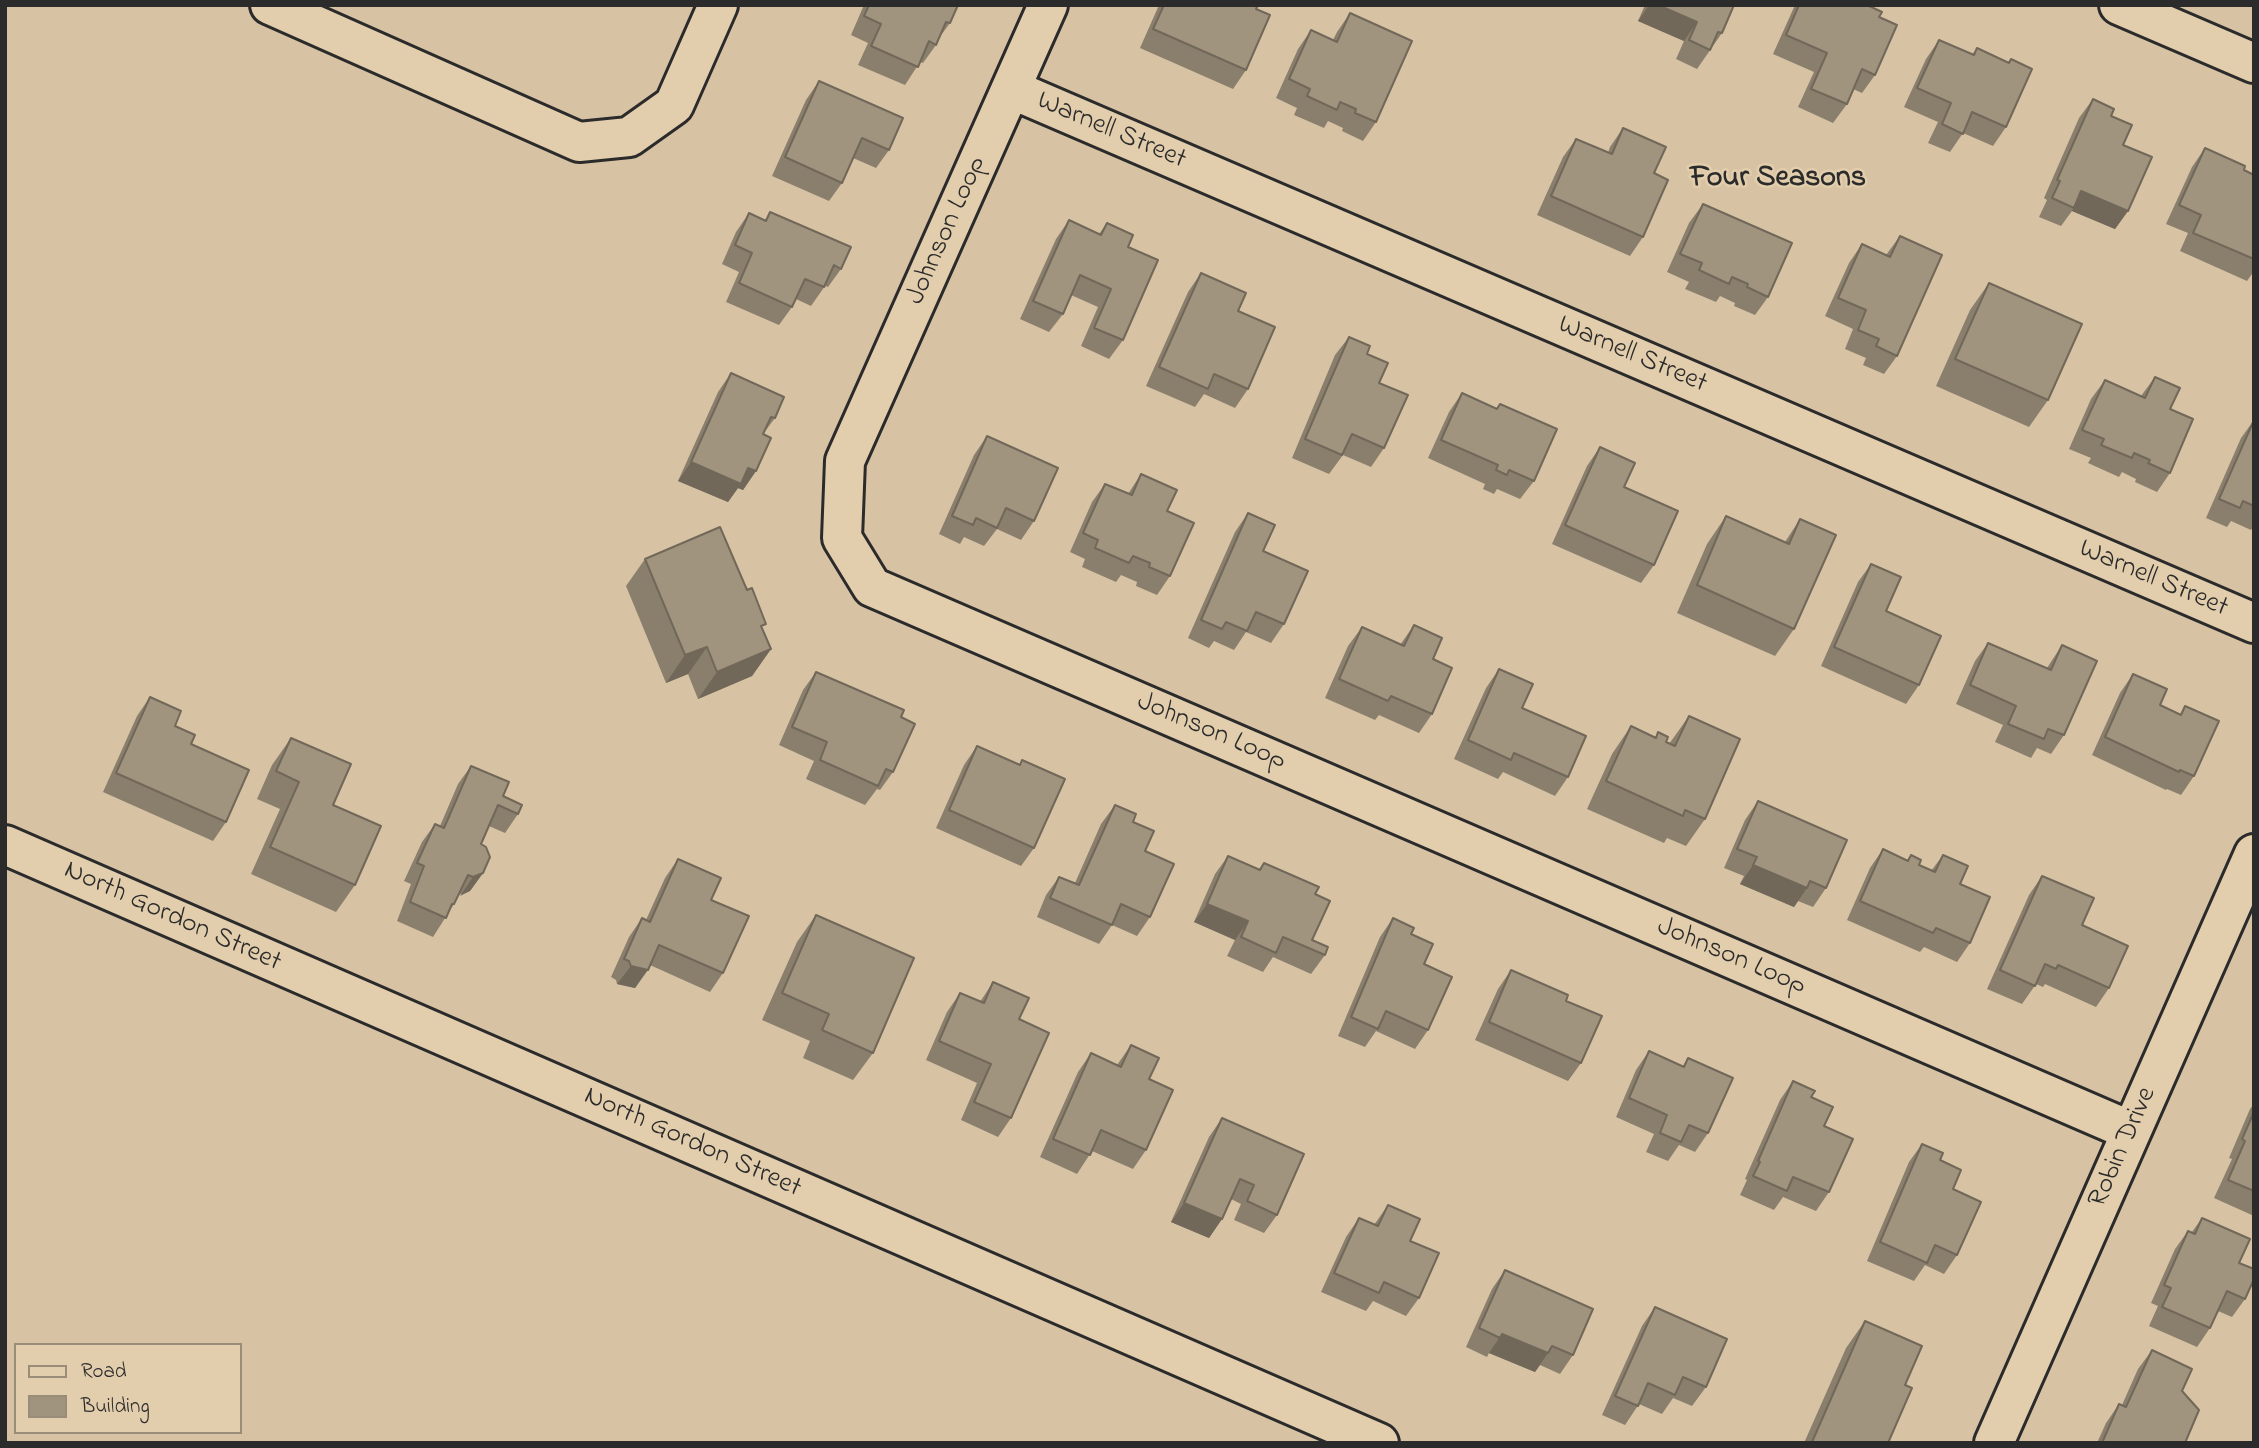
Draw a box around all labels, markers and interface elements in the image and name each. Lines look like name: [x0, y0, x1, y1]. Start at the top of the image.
street label: Warnell Street: [1031, 86, 1191, 178]
street label: Johnson Loop: [900, 152, 996, 310]
district label: Four Seasons: [1690, 162, 1866, 198]
street label: Warnell Street: [1552, 310, 1712, 402]
street label: Warnell Street: [2073, 534, 2233, 626]
street label: Johnson Loop: [1131, 687, 1291, 779]
street label: North Gordon Street: [58, 855, 286, 981]
street label: Johnson Loop: [1651, 912, 1811, 1004]
street label: North Gordon Street: [578, 1081, 806, 1207]
street label: Robin Drive: [2083, 1083, 2165, 1213]
legend: [14, 1343, 242, 1434]
text: Road: [81, 1357, 127, 1387]
text: Building: [81, 1392, 150, 1422]

